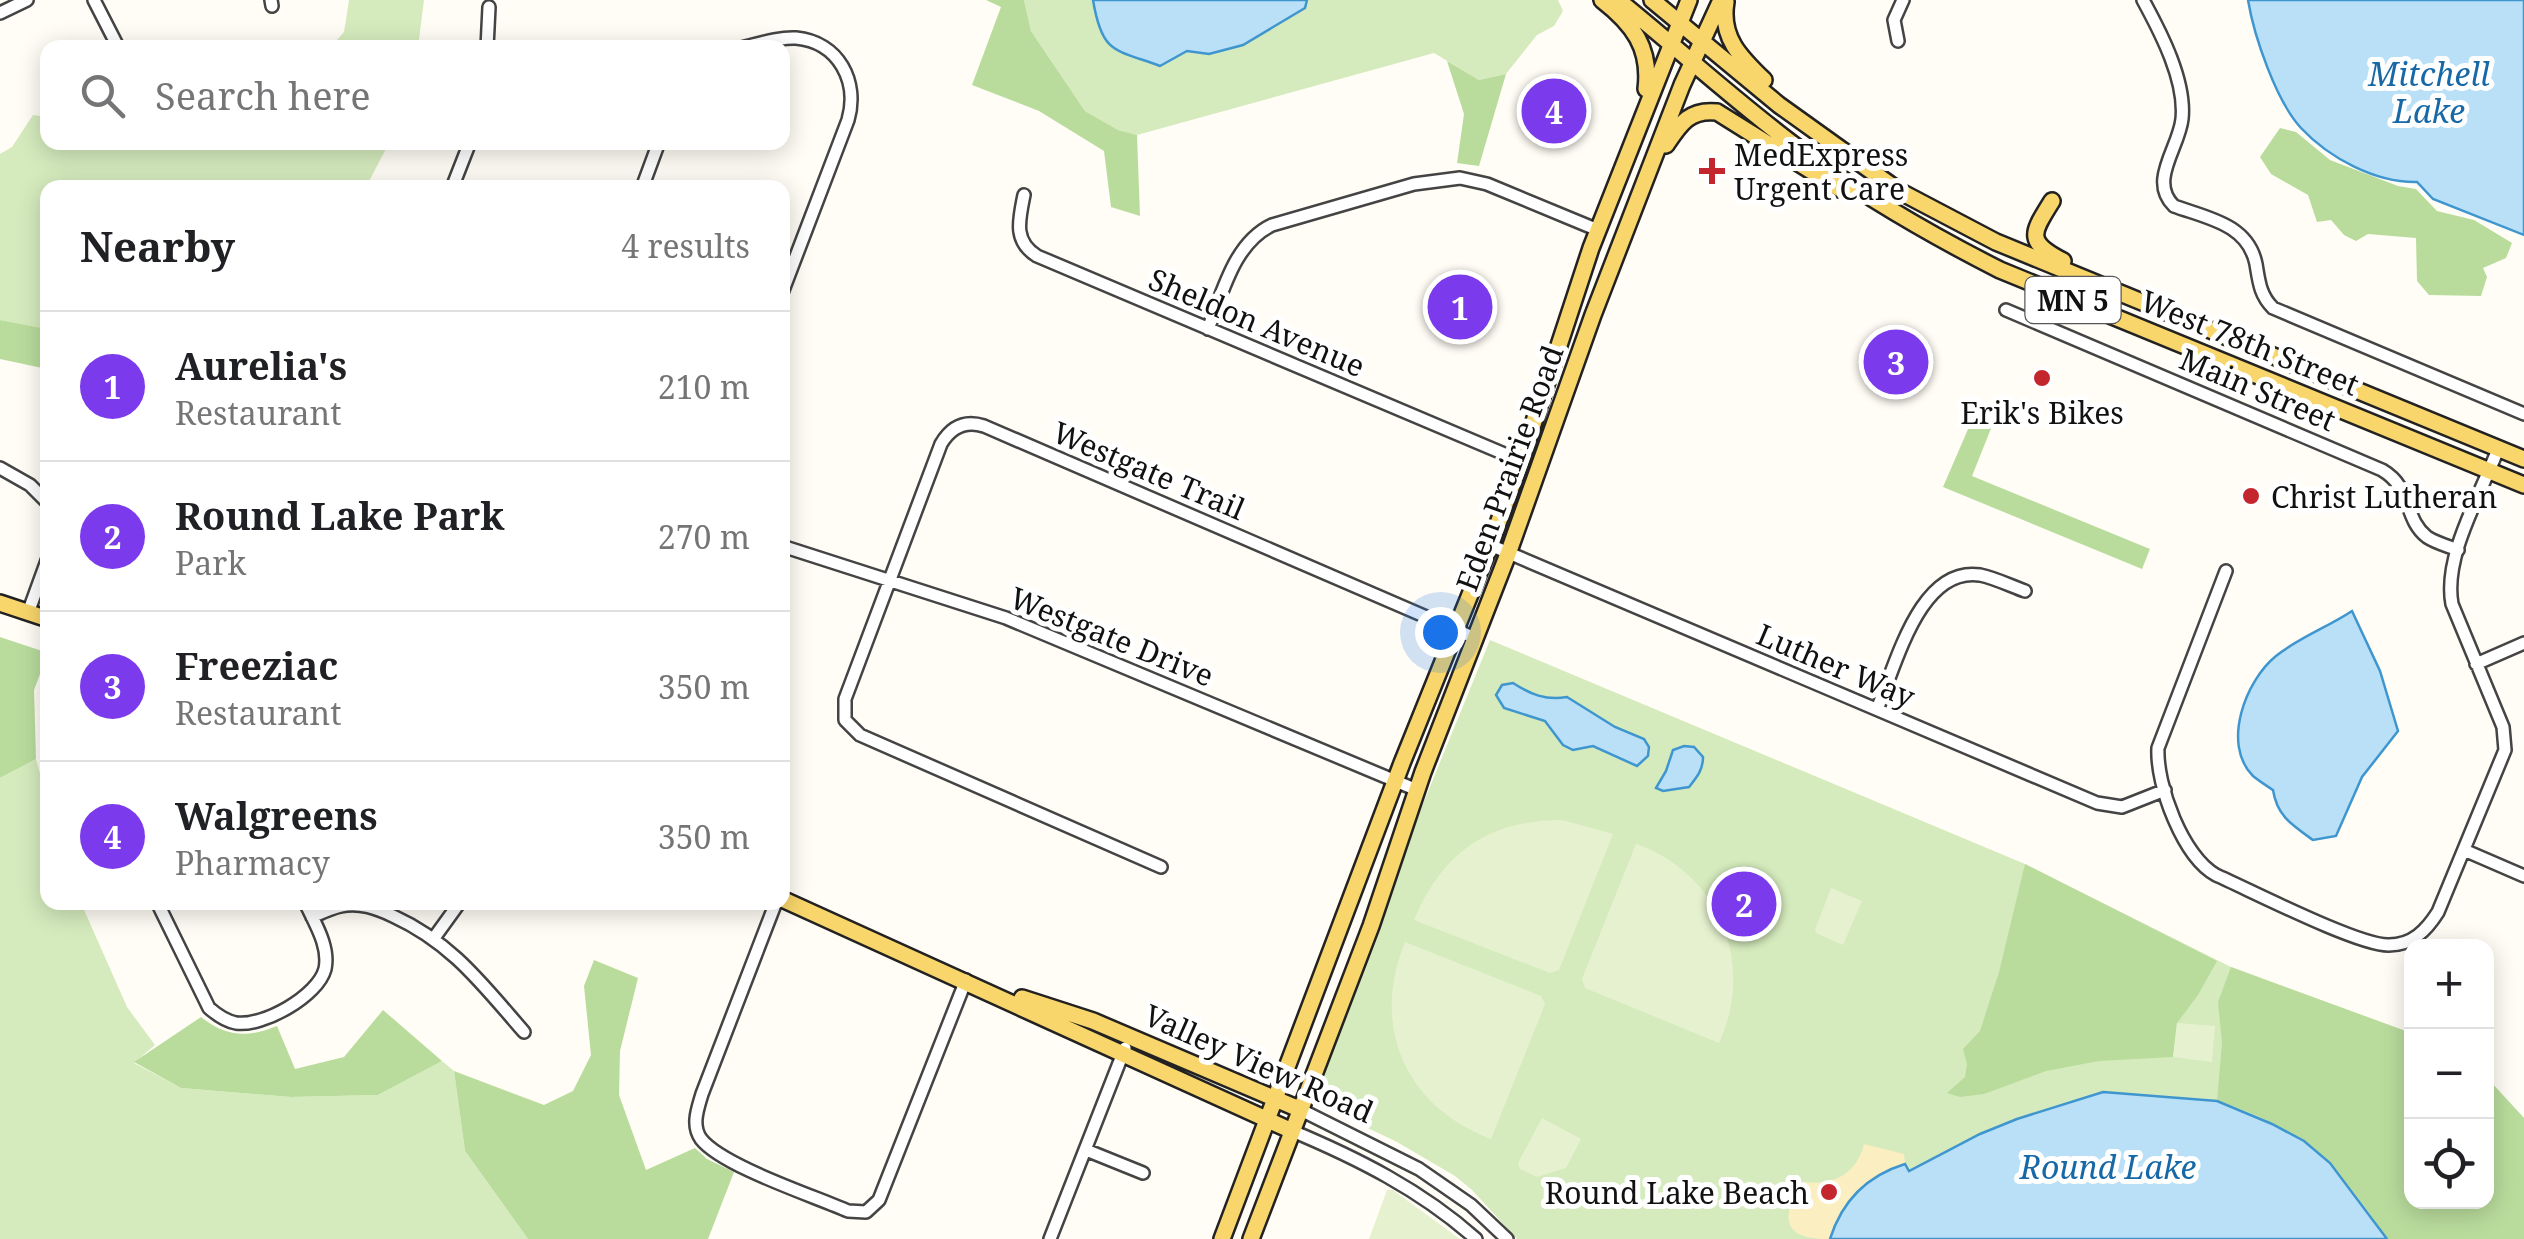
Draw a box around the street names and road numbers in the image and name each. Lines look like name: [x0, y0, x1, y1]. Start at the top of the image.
street label: Sheldon Avenue: [1143, 258, 1371, 386]
road number: MN 5: [2026, 277, 2120, 323]
street label: West 78th Street: [2135, 280, 2365, 404]
street label: Main Street: [2174, 338, 2342, 440]
street label: Eden Prairie Road: [1446, 340, 1572, 596]
street label: Westgate Trail: [1047, 411, 1251, 529]
street label: Westgate Drive: [1004, 577, 1220, 695]
street label: Luther Way: [1751, 613, 1921, 717]
street label: Valley View Road: [1138, 994, 1380, 1132]

